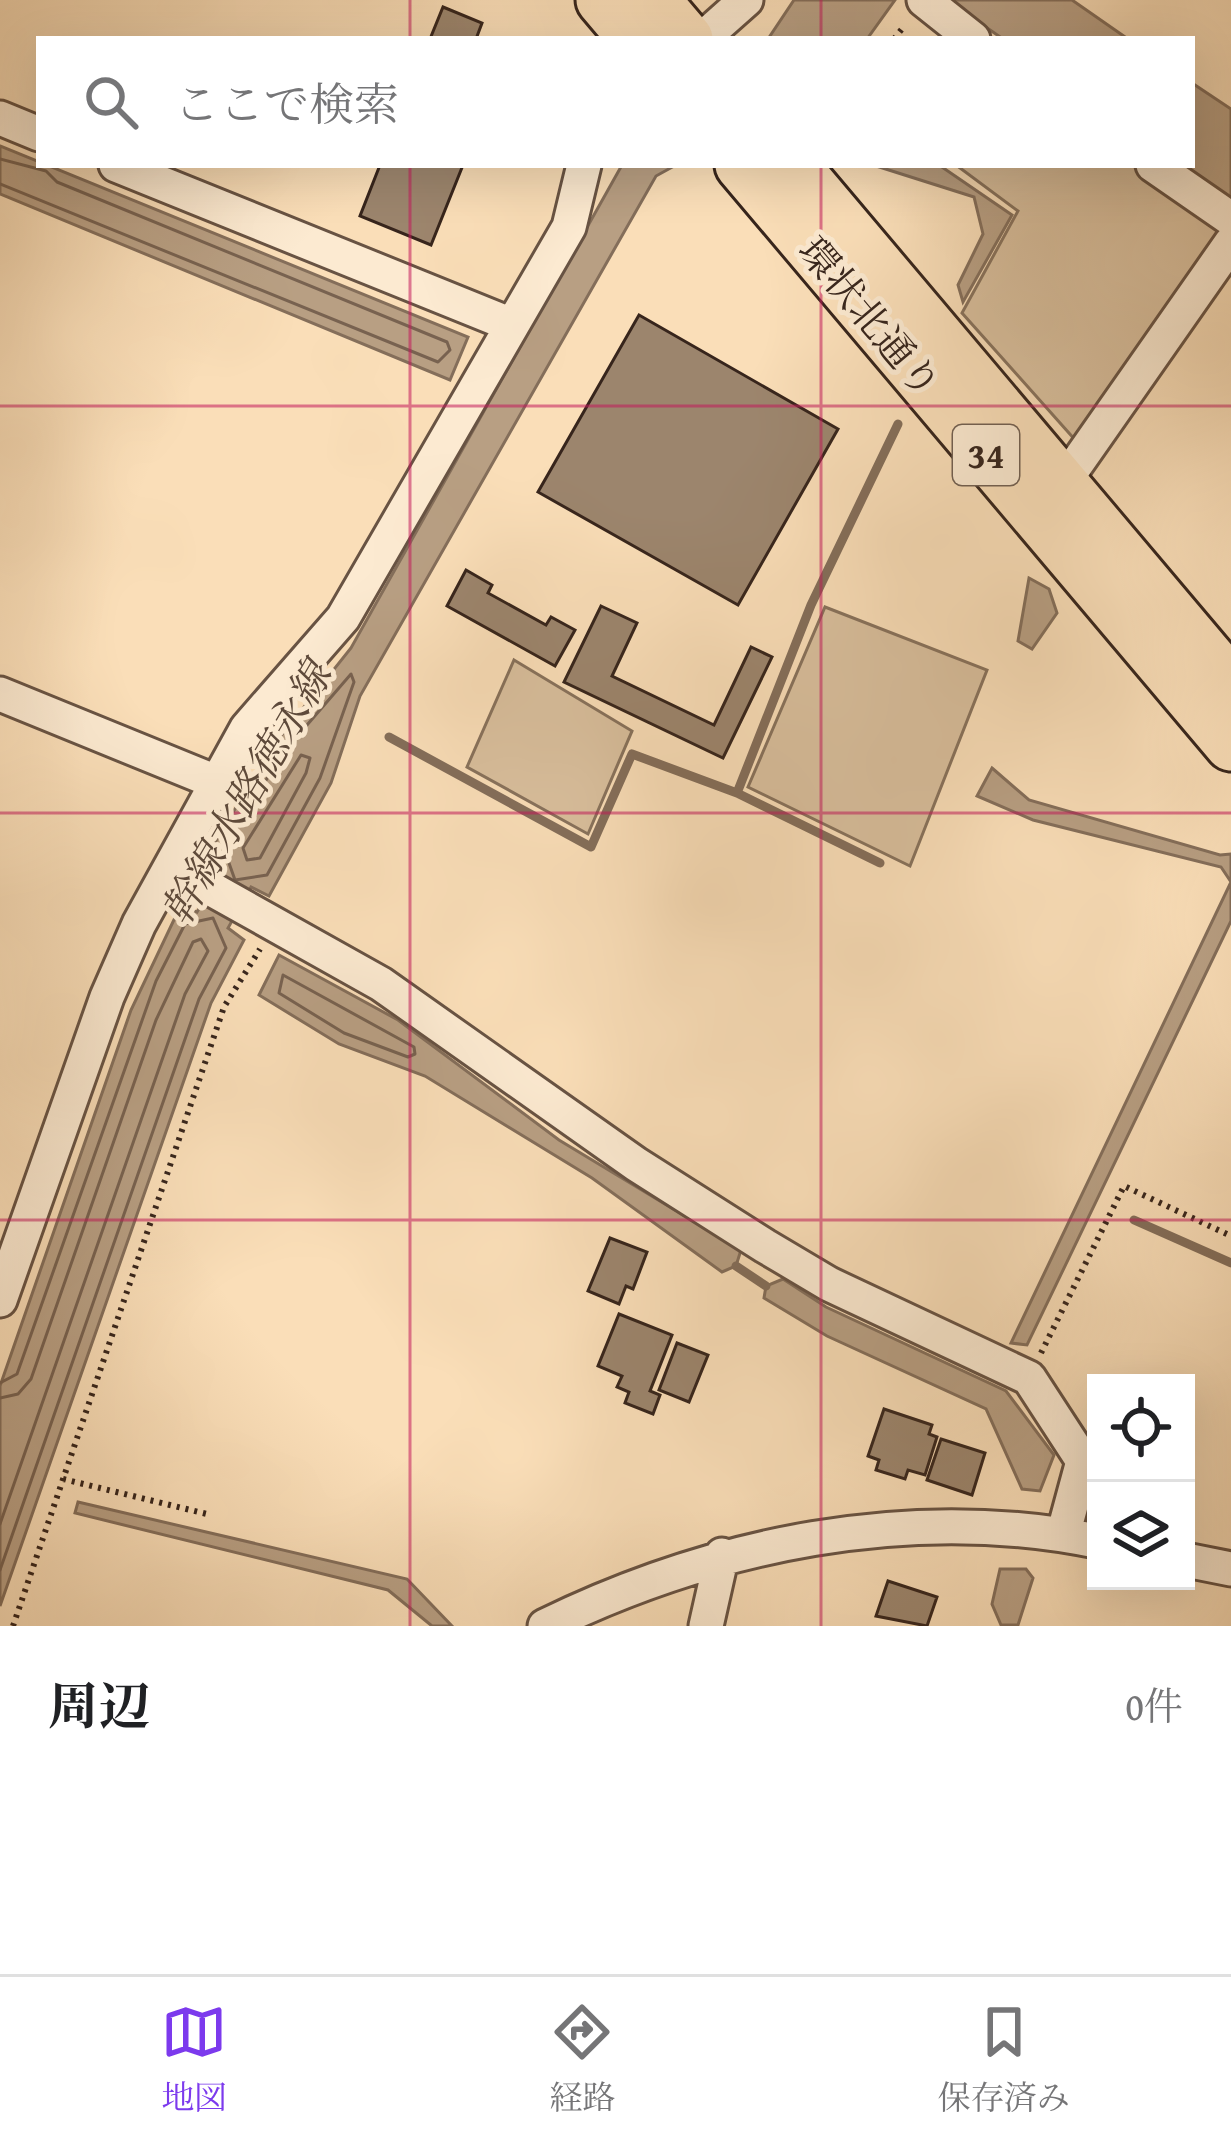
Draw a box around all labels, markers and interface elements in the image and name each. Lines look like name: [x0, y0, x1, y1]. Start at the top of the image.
search box: [36, 36, 1195, 168]
icon: search: [78, 69, 144, 135]
text: ここで検索: [174, 71, 399, 136]
street label: 環状北通り: [786, 224, 955, 410]
road number: 34: [953, 425, 1019, 485]
water label: 幹線水路徳永線: [146, 646, 348, 935]
map controls: [1087, 1374, 1195, 1590]
button: locate: [1087, 1374, 1195, 1482]
button: layers: [1087, 1482, 1195, 1590]
text: 周辺: [48, 1668, 150, 1743]
text: 0件: [1125, 1677, 1183, 1734]
tab: 地図: [161, 1999, 227, 2121]
tab: 経路: [549, 1999, 615, 2121]
tab: 保存済み: [938, 1999, 1070, 2121]

